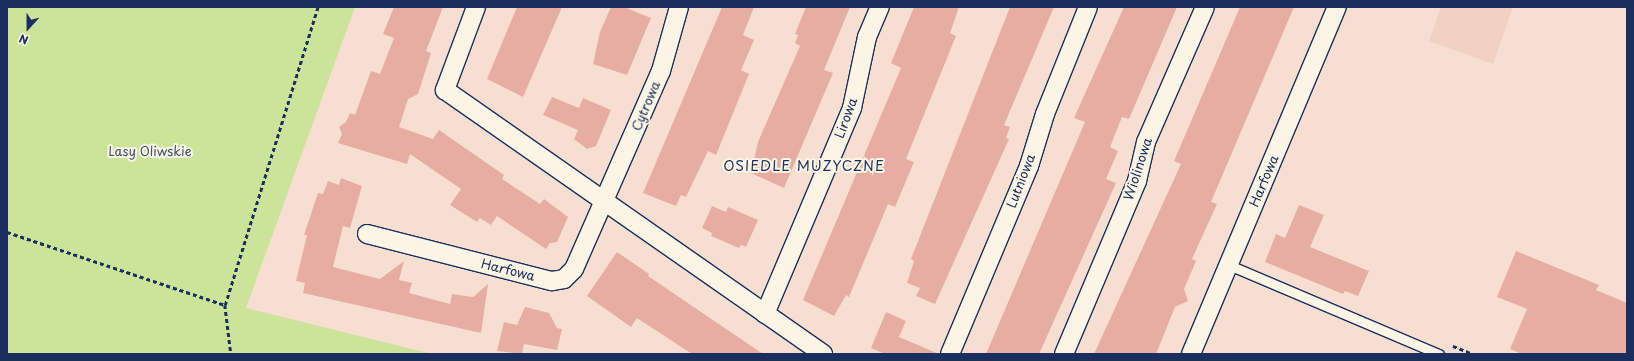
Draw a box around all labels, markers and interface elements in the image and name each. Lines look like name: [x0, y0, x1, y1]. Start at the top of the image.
north arrow: [8, 8, 48, 48]
text: N: [16, 30, 31, 49]
street label: Cytrowa: [629, 79, 663, 133]
street label: Lirowa: [831, 96, 861, 140]
street label: Wiolinowa: [1121, 136, 1155, 202]
park label: Lasy Oliwskie: [108, 143, 192, 159]
street label: Lutniowa: [1004, 152, 1038, 210]
street label: Harfowa: [1246, 153, 1282, 209]
district label: OSIEDLE MUZYCZNE: [724, 158, 884, 174]
street label: Harfowa: [479, 256, 537, 284]

